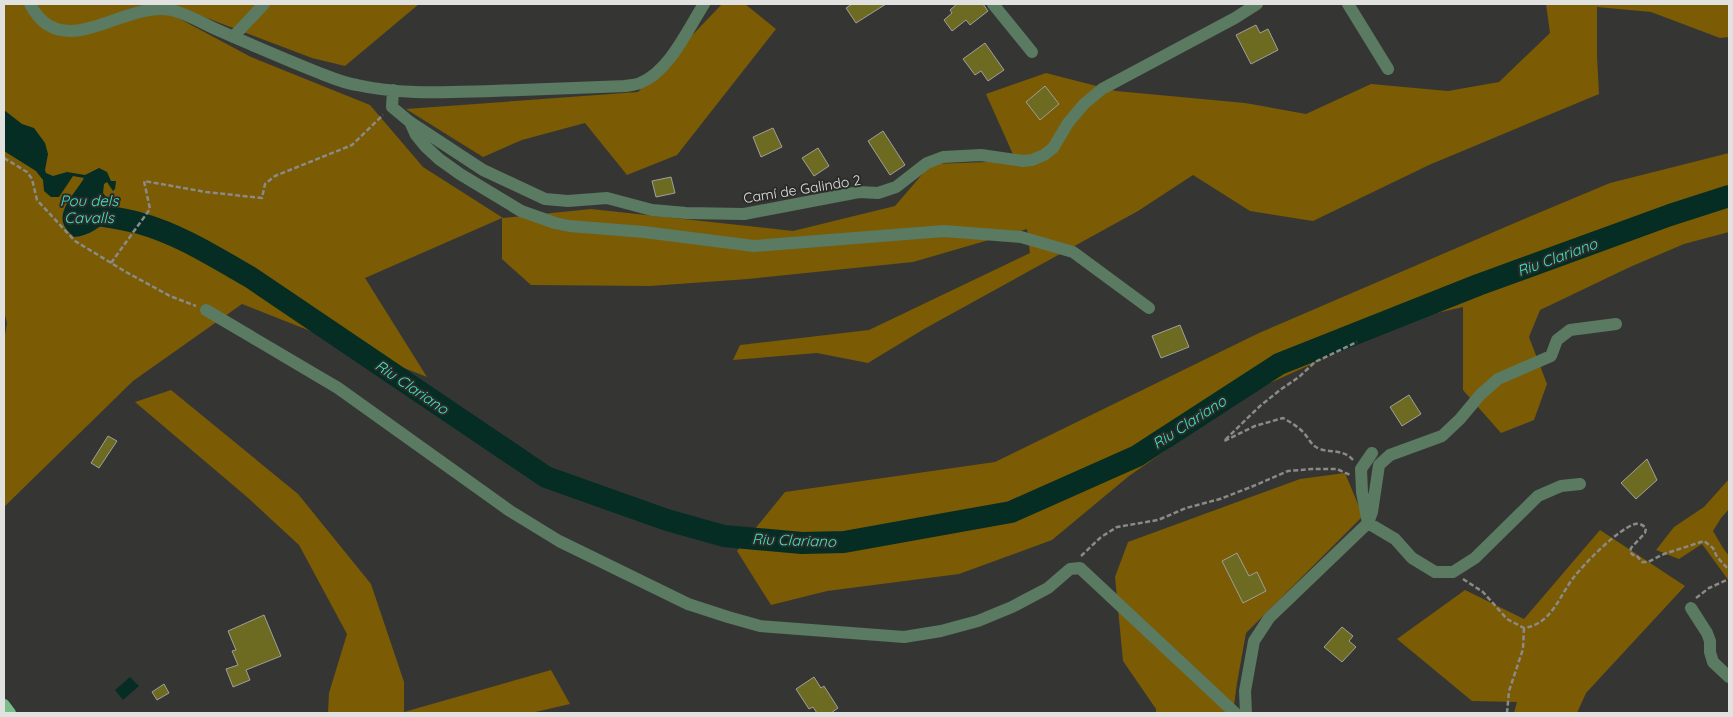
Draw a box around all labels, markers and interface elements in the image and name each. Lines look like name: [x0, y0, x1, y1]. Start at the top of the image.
street label: Camí de Galindo 2: [742, 171, 862, 207]
water label: Pou dels Cavalls: [60, 191, 119, 227]
water label: Riu Clariano: [1514, 233, 1601, 280]
water label: Riu Clariano: [372, 356, 453, 419]
water label: Riu Clariano: [1149, 391, 1230, 453]
water label: Riu Clariano: [752, 529, 837, 551]

